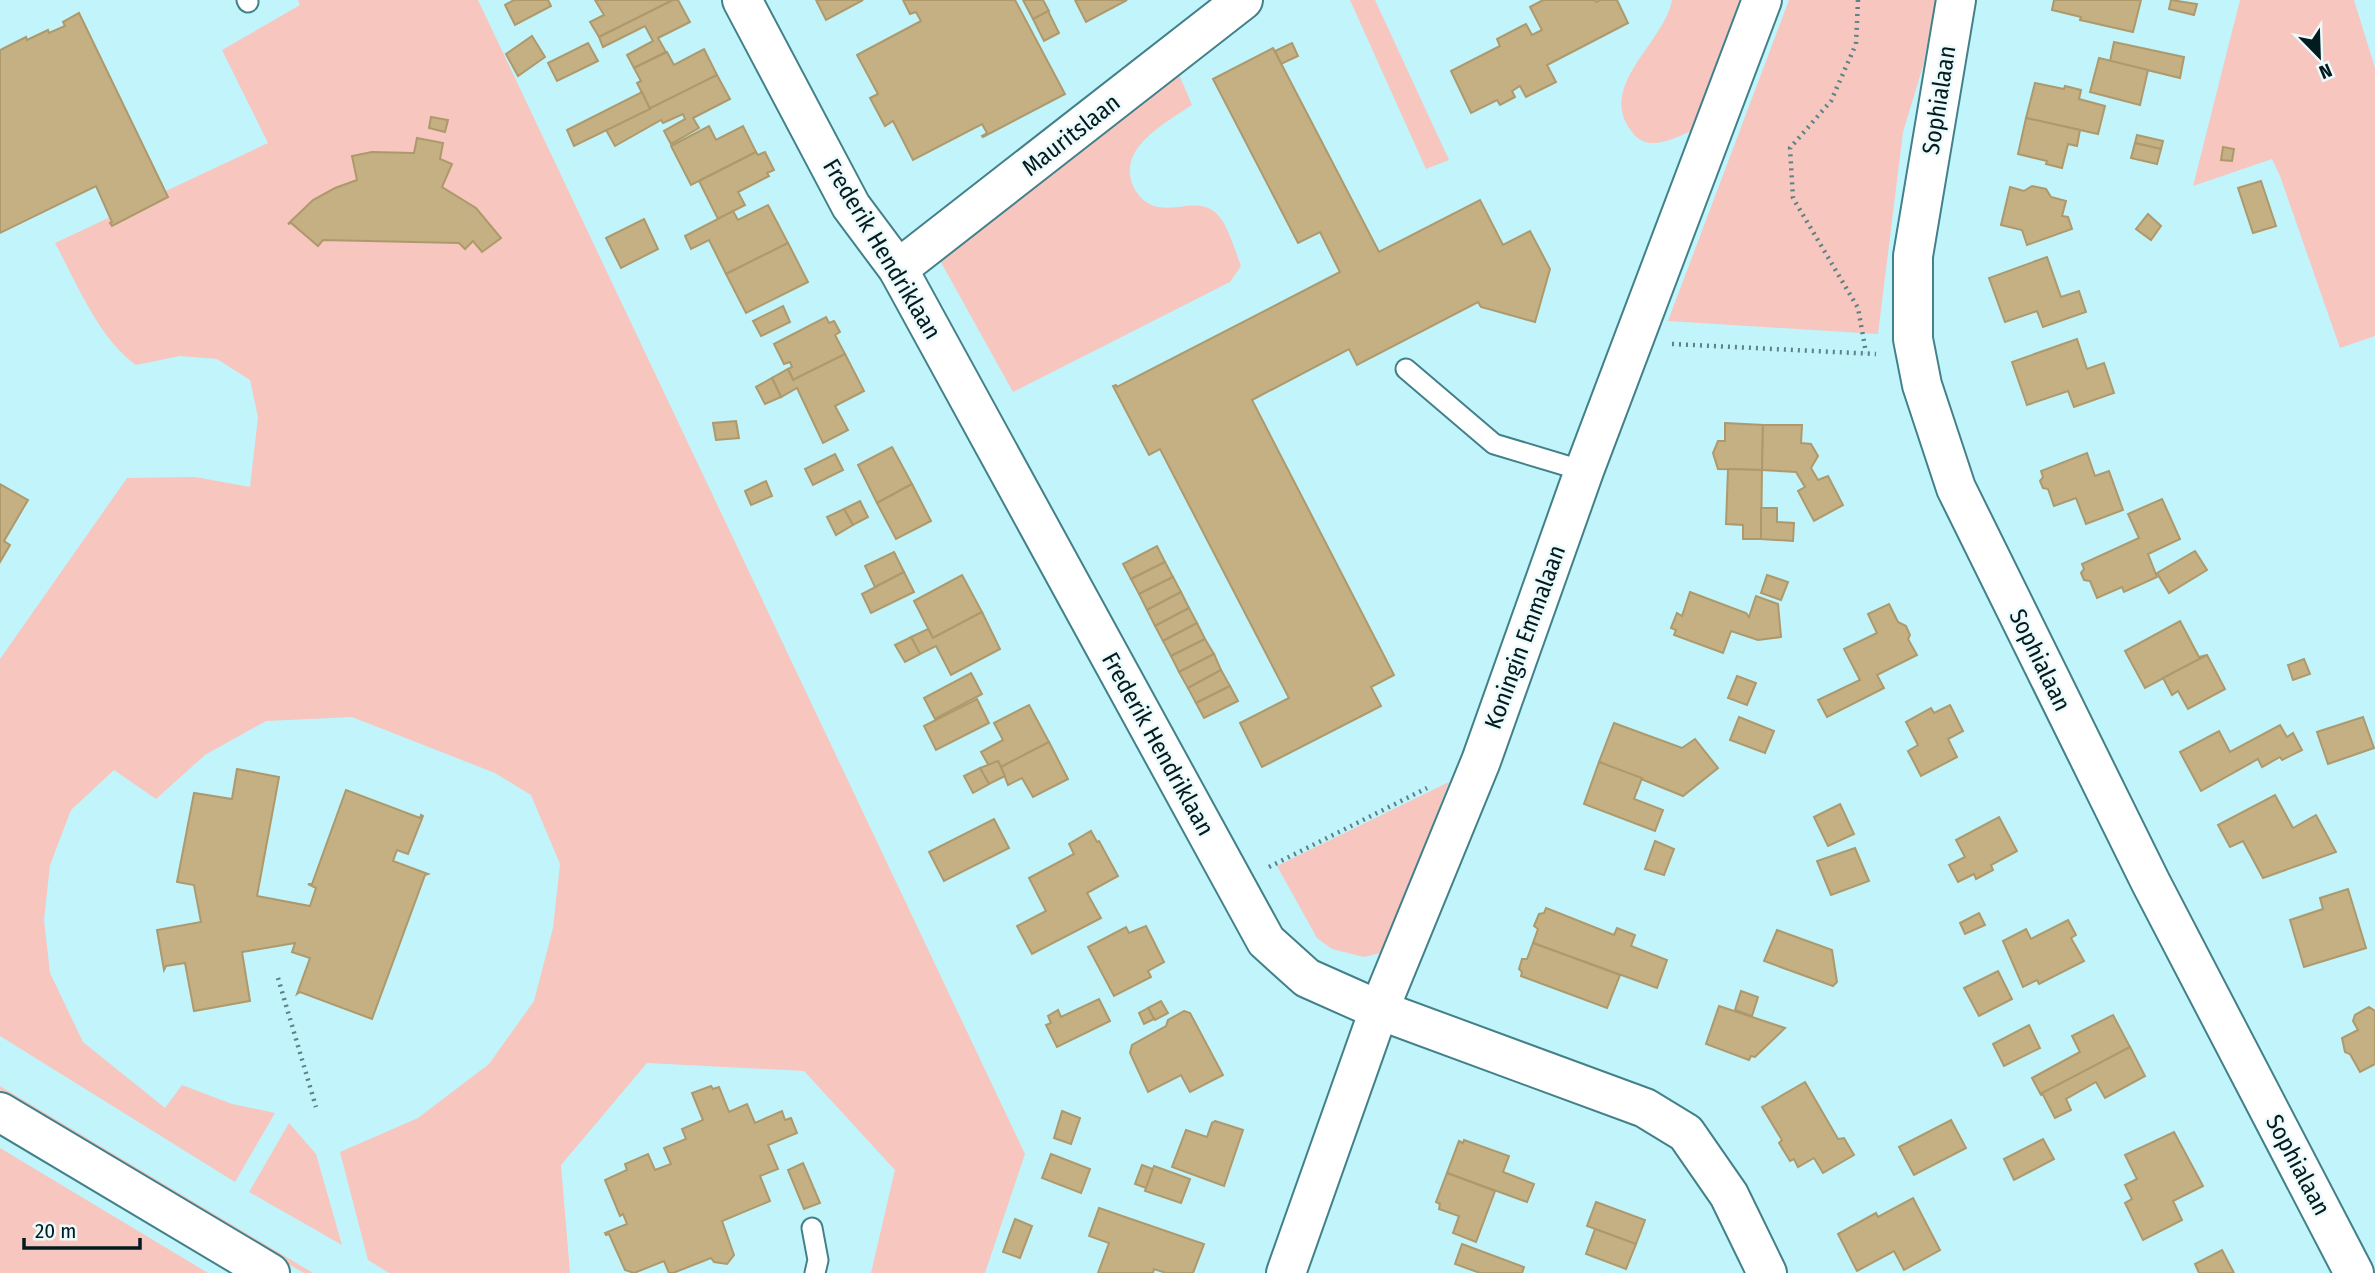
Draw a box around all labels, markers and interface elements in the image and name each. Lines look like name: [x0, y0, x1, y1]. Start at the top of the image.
north arrow: [2284, 21, 2354, 91]
street label: Sophialaan: [1917, 44, 1961, 156]
text: N: [2316, 58, 2335, 84]
street label: Mauritslaan: [1017, 88, 1125, 182]
street label: Frederik Hendriklaan: [817, 154, 947, 344]
street label: Koningin Emmalaan: [1479, 541, 1571, 733]
street label: Sophialaan: [2003, 605, 2077, 715]
street label: Frederik Hendriklaan: [1096, 648, 1220, 840]
street label: Sophialaan: [2260, 1110, 2336, 1220]
scale bar: [24, 1206, 140, 1250]
text: 20 m: [35, 1218, 76, 1244]

